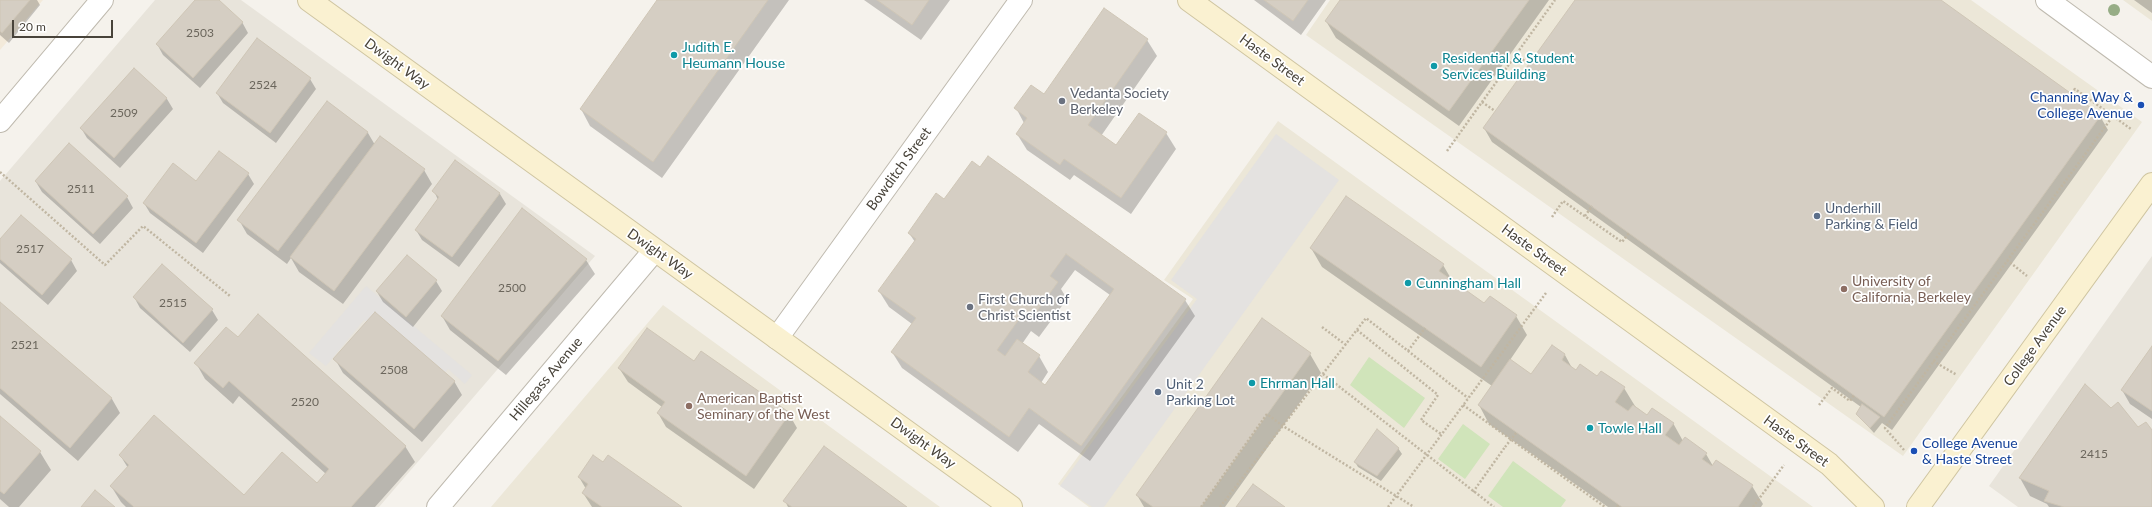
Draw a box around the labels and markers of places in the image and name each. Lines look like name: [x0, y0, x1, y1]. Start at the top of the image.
place label: Judith E. Heumann House: [682, 39, 785, 72]
marker: Judith E. Heumann House: [669, 50, 679, 60]
place label: Residential & Student Services Building: [1442, 50, 1574, 82]
marker: Residential & Student Services Building: [1429, 61, 1439, 71]
place label: Vedanta Society Berkeley: [1070, 85, 1169, 118]
place label: Channing Way & College Avenue: [2030, 89, 2133, 122]
marker: Vedanta Society Berkeley: [1057, 96, 1067, 106]
marker: Channing Way & College Avenue: [2136, 100, 2146, 110]
place label: Underhill Parking & Field: [1825, 200, 1918, 232]
marker: Underhill Parking & Field: [1812, 211, 1822, 221]
place label: University of California, Berkeley: [1852, 273, 1971, 306]
place label: Cunningham Hall: [1416, 275, 1521, 291]
marker: Cunningham Hall: [1403, 278, 1413, 288]
marker: University of California, Berkeley: [1839, 284, 1849, 294]
place label: First Church of Christ Scientist: [978, 291, 1071, 324]
marker: First Church of Christ Scientist: [965, 302, 975, 312]
place label: Ehrman Hall: [1260, 375, 1335, 391]
place label: Unit 2 Parking Lot: [1166, 376, 1235, 408]
marker: Ehrman Hall: [1247, 378, 1257, 388]
marker: Unit 2 Parking Lot: [1153, 387, 1163, 397]
place label: American Baptist Seminary of the West: [697, 390, 830, 422]
marker: American Baptist Seminary of the West: [684, 401, 694, 411]
place label: Towle Hall: [1598, 420, 1662, 436]
marker: Towle Hall: [1585, 423, 1595, 433]
place label: College Avenue & Haste Street: [1922, 435, 2018, 468]
marker: College Avenue & Haste Street: [1909, 446, 1919, 456]

